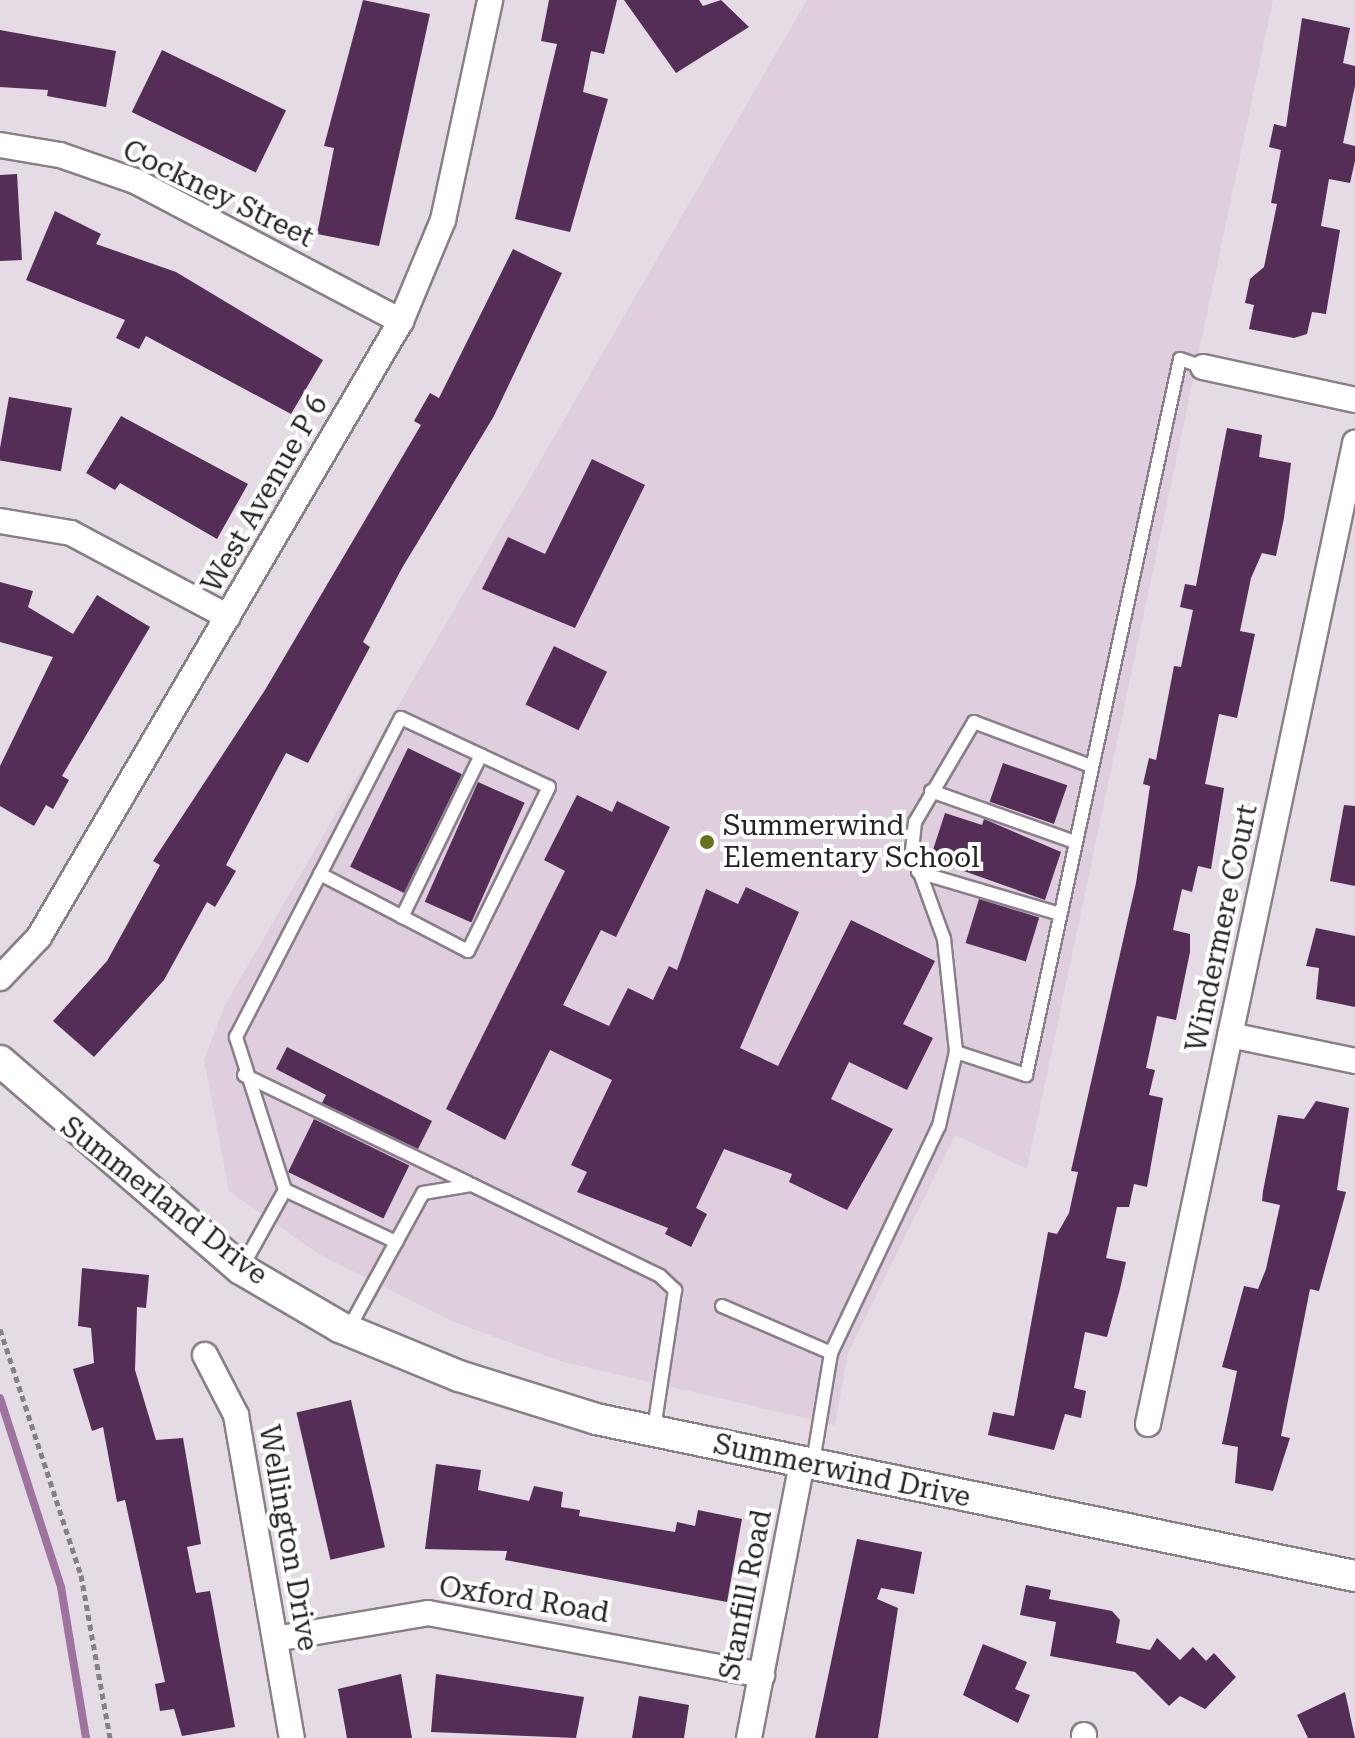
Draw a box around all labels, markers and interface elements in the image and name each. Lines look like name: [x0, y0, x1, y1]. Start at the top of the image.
street label: Cockney Street: [117, 133, 319, 255]
street label: West Avenue P 6: [195, 390, 335, 598]
street label: Windermere Court: [1179, 801, 1265, 1055]
place label: Summerwind Elementary School: [723, 809, 980, 875]
marker: Summerwind Elementary School: [698, 833, 716, 851]
street label: Summerland Drive: [54, 1110, 274, 1292]
street label: Wellington Drive: [252, 1423, 324, 1653]
street label: Summerwind Drive: [711, 1427, 973, 1515]
street label: Stanfill Road: [713, 1507, 779, 1683]
street label: Oxford Road: [437, 1570, 611, 1630]

